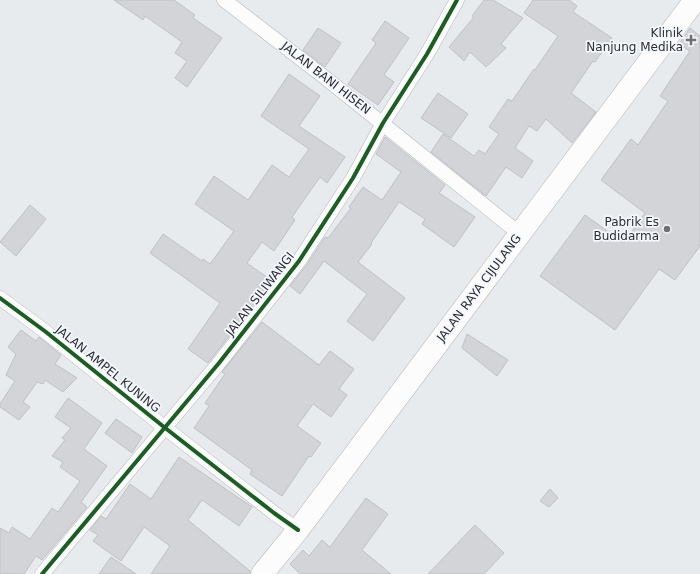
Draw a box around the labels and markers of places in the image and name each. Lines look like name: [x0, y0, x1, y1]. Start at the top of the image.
place label: Klinik Nanjung Medika: [586, 26, 683, 54]
marker: Klinik Nanjung Medika: [686, 35, 696, 45]
place label: Pabrik Es Budidarma: [593, 215, 659, 243]
marker: Pabrik Es Budidarma: [662, 224, 672, 234]

